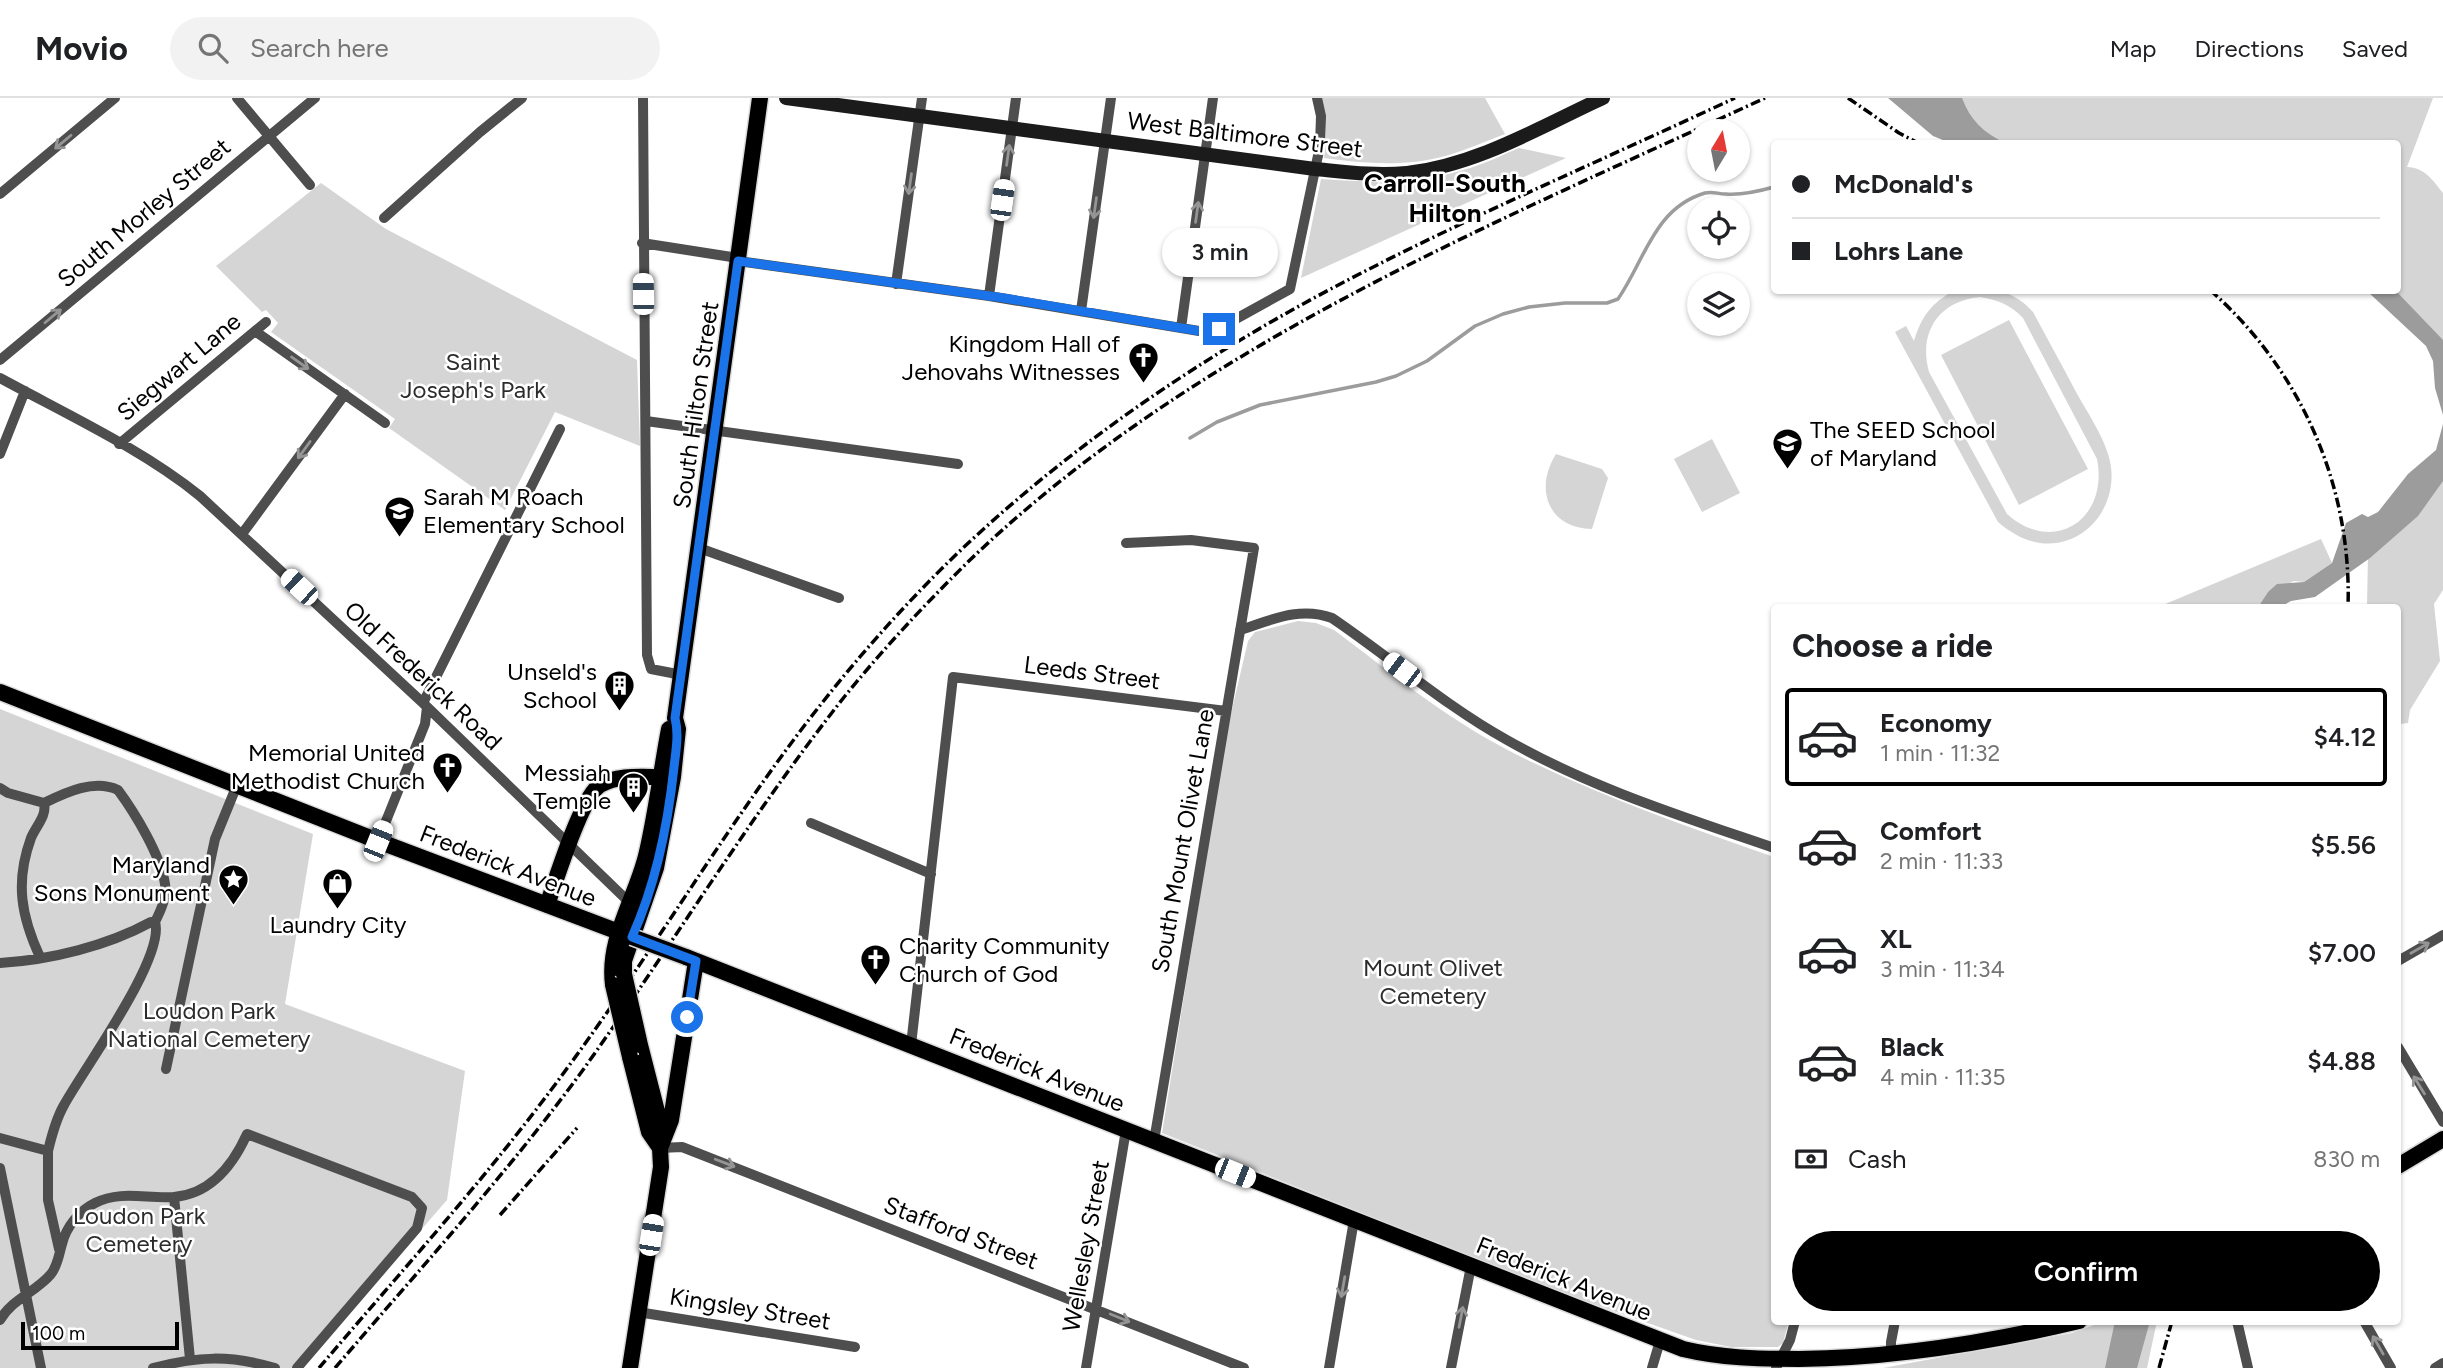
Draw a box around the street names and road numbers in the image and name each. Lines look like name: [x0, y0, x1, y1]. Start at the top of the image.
street label: West Baltimore Street: [1126, 106, 1364, 163]
street label: South Morley Street: [51, 132, 236, 293]
street label: South Hilton Street: [667, 300, 724, 510]
street label: Siegwart Lane: [111, 306, 246, 427]
street label: Old Frederick Road: [339, 595, 508, 756]
street label: Leeds Street: [1022, 650, 1162, 695]
street label: South Mount Olivet Lane: [1145, 707, 1220, 975]
street label: Frederick Avenue: [416, 819, 600, 913]
street label: Frederick Avenue: [945, 1021, 1129, 1118]
street label: Wellesley Street: [1056, 1158, 1115, 1334]
street label: Stafford Street: [880, 1190, 1042, 1275]
street label: Frederick Avenue: [1472, 1230, 1656, 1327]
street label: Kingsley Street: [667, 1281, 833, 1336]

